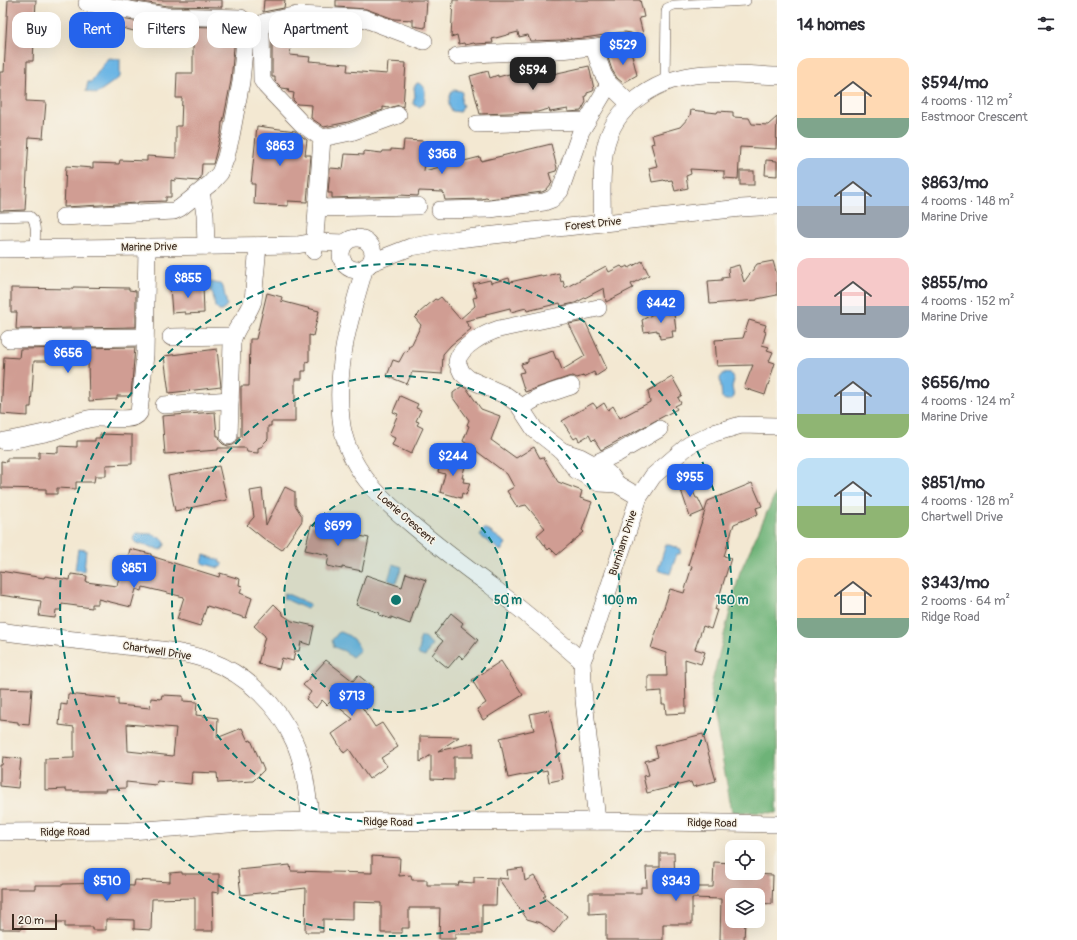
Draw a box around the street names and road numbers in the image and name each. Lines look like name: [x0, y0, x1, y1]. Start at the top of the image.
street label: Forest Drive: [564, 215, 622, 233]
street label: Marine Drive: [121, 240, 178, 254]
street label: Loerie Crescent: [374, 489, 438, 547]
street label: Burnham Drive: [606, 508, 640, 577]
street label: Chartwell Drive: [122, 639, 193, 663]
street label: Ridge Road: [363, 815, 413, 829]
street label: Ridge Road: [687, 816, 737, 830]
street label: Ridge Road: [40, 825, 90, 839]

